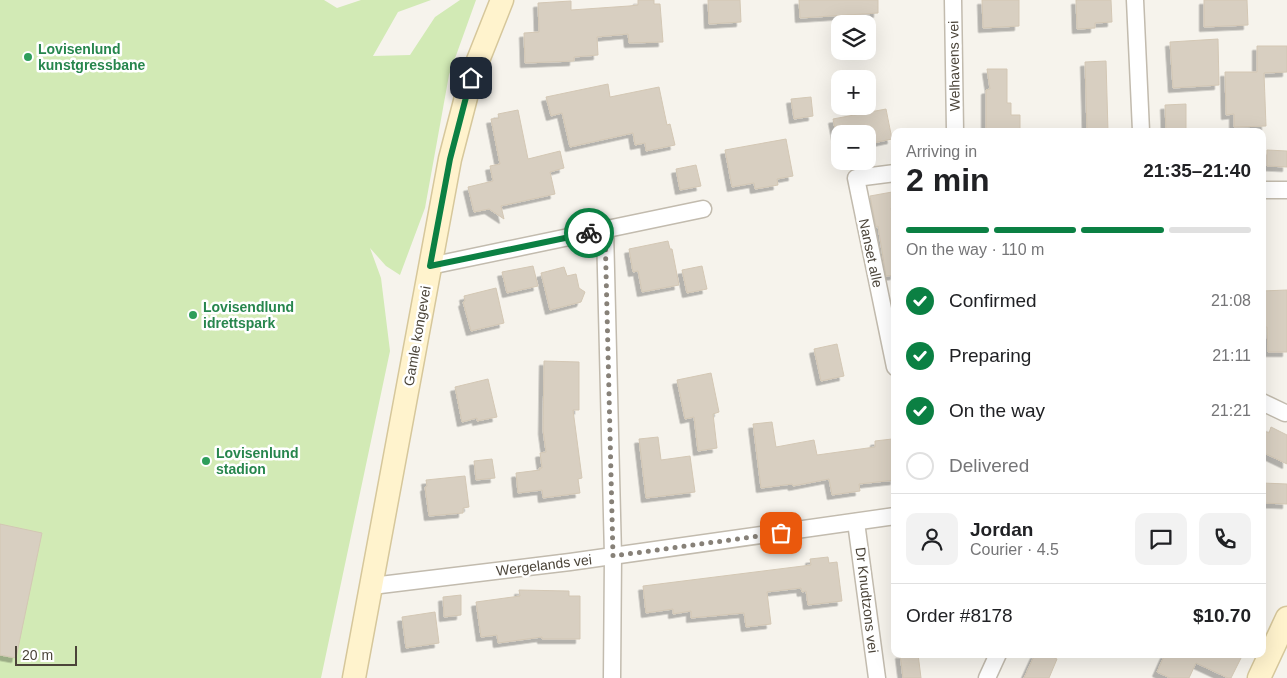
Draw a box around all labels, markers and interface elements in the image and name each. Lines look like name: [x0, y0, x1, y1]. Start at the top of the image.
map controls: [831, 15, 876, 170]
button: layers: [831, 15, 876, 60]
street label: Welhavens vei: [945, 20, 963, 112]
place label: Lovisenlund kunstgressbane: [38, 41, 146, 73]
marker: Lovisenlund kunstgressbane: [22, 51, 34, 63]
pin: [450, 57, 492, 99]
icon: home: [457, 64, 485, 92]
button: +: [831, 70, 876, 115]
button: −: [831, 125, 876, 170]
text: Arriving in: [906, 143, 977, 160]
text: 21:35–21:40: [1143, 160, 1251, 181]
text: 2 min: [906, 162, 990, 198]
courier: [564, 208, 614, 258]
street label: Nanset alle: [856, 217, 886, 289]
icon: bike: [575, 219, 603, 247]
text: On the way · 110 m: [906, 241, 1044, 258]
street label: Gamle kongevei: [400, 285, 434, 387]
icon: check: [906, 287, 934, 315]
text: Confirmed: [949, 290, 1037, 311]
text: 21:08: [1211, 292, 1251, 309]
place label: Lovisendlund idrettspark: [203, 299, 294, 331]
marker: Lovisendlund idrettspark: [187, 309, 199, 321]
icon: check: [906, 342, 934, 370]
text: Preparing: [949, 345, 1031, 366]
text: 21:11: [1212, 347, 1251, 364]
icon: check: [906, 397, 934, 425]
text: On the way: [949, 400, 1045, 421]
text: 21:21: [1211, 402, 1251, 419]
place label: Lovisenlund stadion: [216, 445, 298, 477]
marker: Lovisenlund stadion: [200, 455, 212, 467]
text: Delivered: [949, 455, 1029, 476]
pin: [760, 512, 802, 554]
button: person: [906, 513, 958, 565]
button: chat: [1135, 513, 1187, 565]
button: phone: [1199, 513, 1251, 565]
icon: bag: [767, 519, 795, 547]
text: Jordan: [970, 519, 1033, 540]
text: Courier · 4.5: [970, 541, 1059, 558]
street label: Dr Knudtzons vei: [853, 546, 881, 654]
street label: Wergelands vei: [495, 551, 593, 579]
text: Order #8178: [906, 605, 1013, 626]
text: $10.70: [1193, 605, 1251, 626]
scale bar: [15, 643, 78, 666]
text: 20 m: [22, 647, 53, 663]

